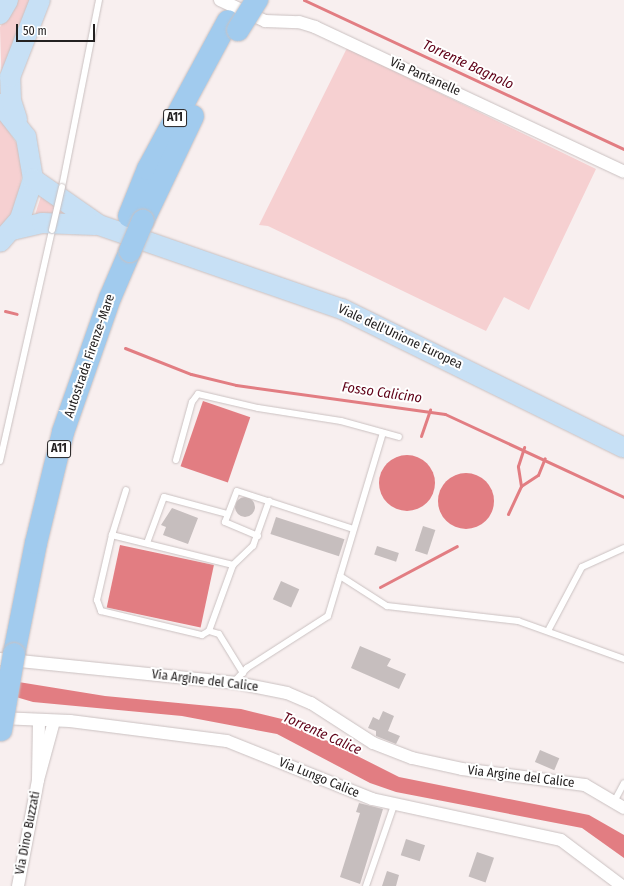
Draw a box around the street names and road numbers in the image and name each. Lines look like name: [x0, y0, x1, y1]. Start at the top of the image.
street label: Via Pantanelle: [387, 54, 463, 100]
road number: A11: [163, 108, 187, 128]
street label: Autostrada Firenze-Mare: [62, 292, 118, 420]
street label: Viale dell'Unione Europea: [335, 301, 465, 373]
road number: A11: [47, 439, 71, 459]
street label: Via Argine del Calice: [151, 667, 259, 695]
street label: Via Lungo Calice: [276, 755, 362, 801]
street label: Via Argine del Calice: [467, 763, 575, 791]
street label: Via Dino Buzzati: [12, 790, 44, 876]

